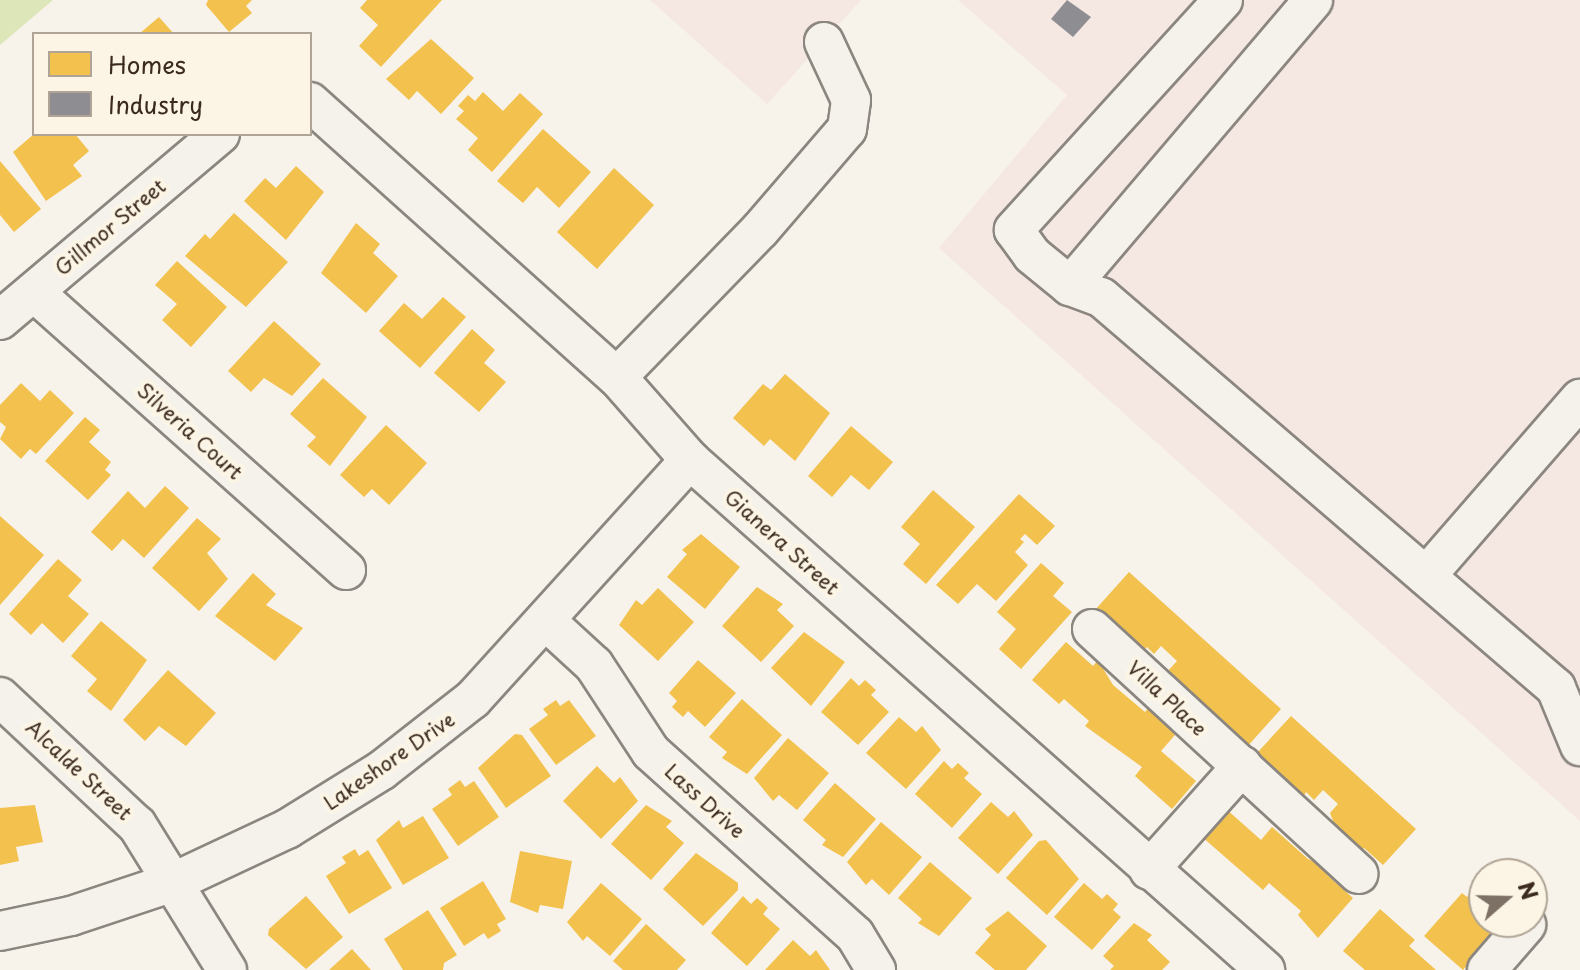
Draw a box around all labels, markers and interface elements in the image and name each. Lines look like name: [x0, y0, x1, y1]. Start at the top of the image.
legend: [32, 32, 312, 136]
text: Homes: [108, 46, 186, 82]
text: Industry: [108, 86, 203, 122]
street label: Gillmor Street: [49, 173, 171, 281]
street label: Silveria Court: [132, 377, 248, 485]
street label: Gianera Street: [720, 485, 844, 599]
street label: Villa Place: [1122, 655, 1212, 741]
street label: Lakeshore Drive: [319, 707, 459, 815]
street label: Alcalde Street: [20, 714, 138, 826]
street label: Lass Drive: [660, 759, 750, 843]
north arrow: [1468, 858, 1548, 938]
text: N: [1511, 876, 1548, 904]

